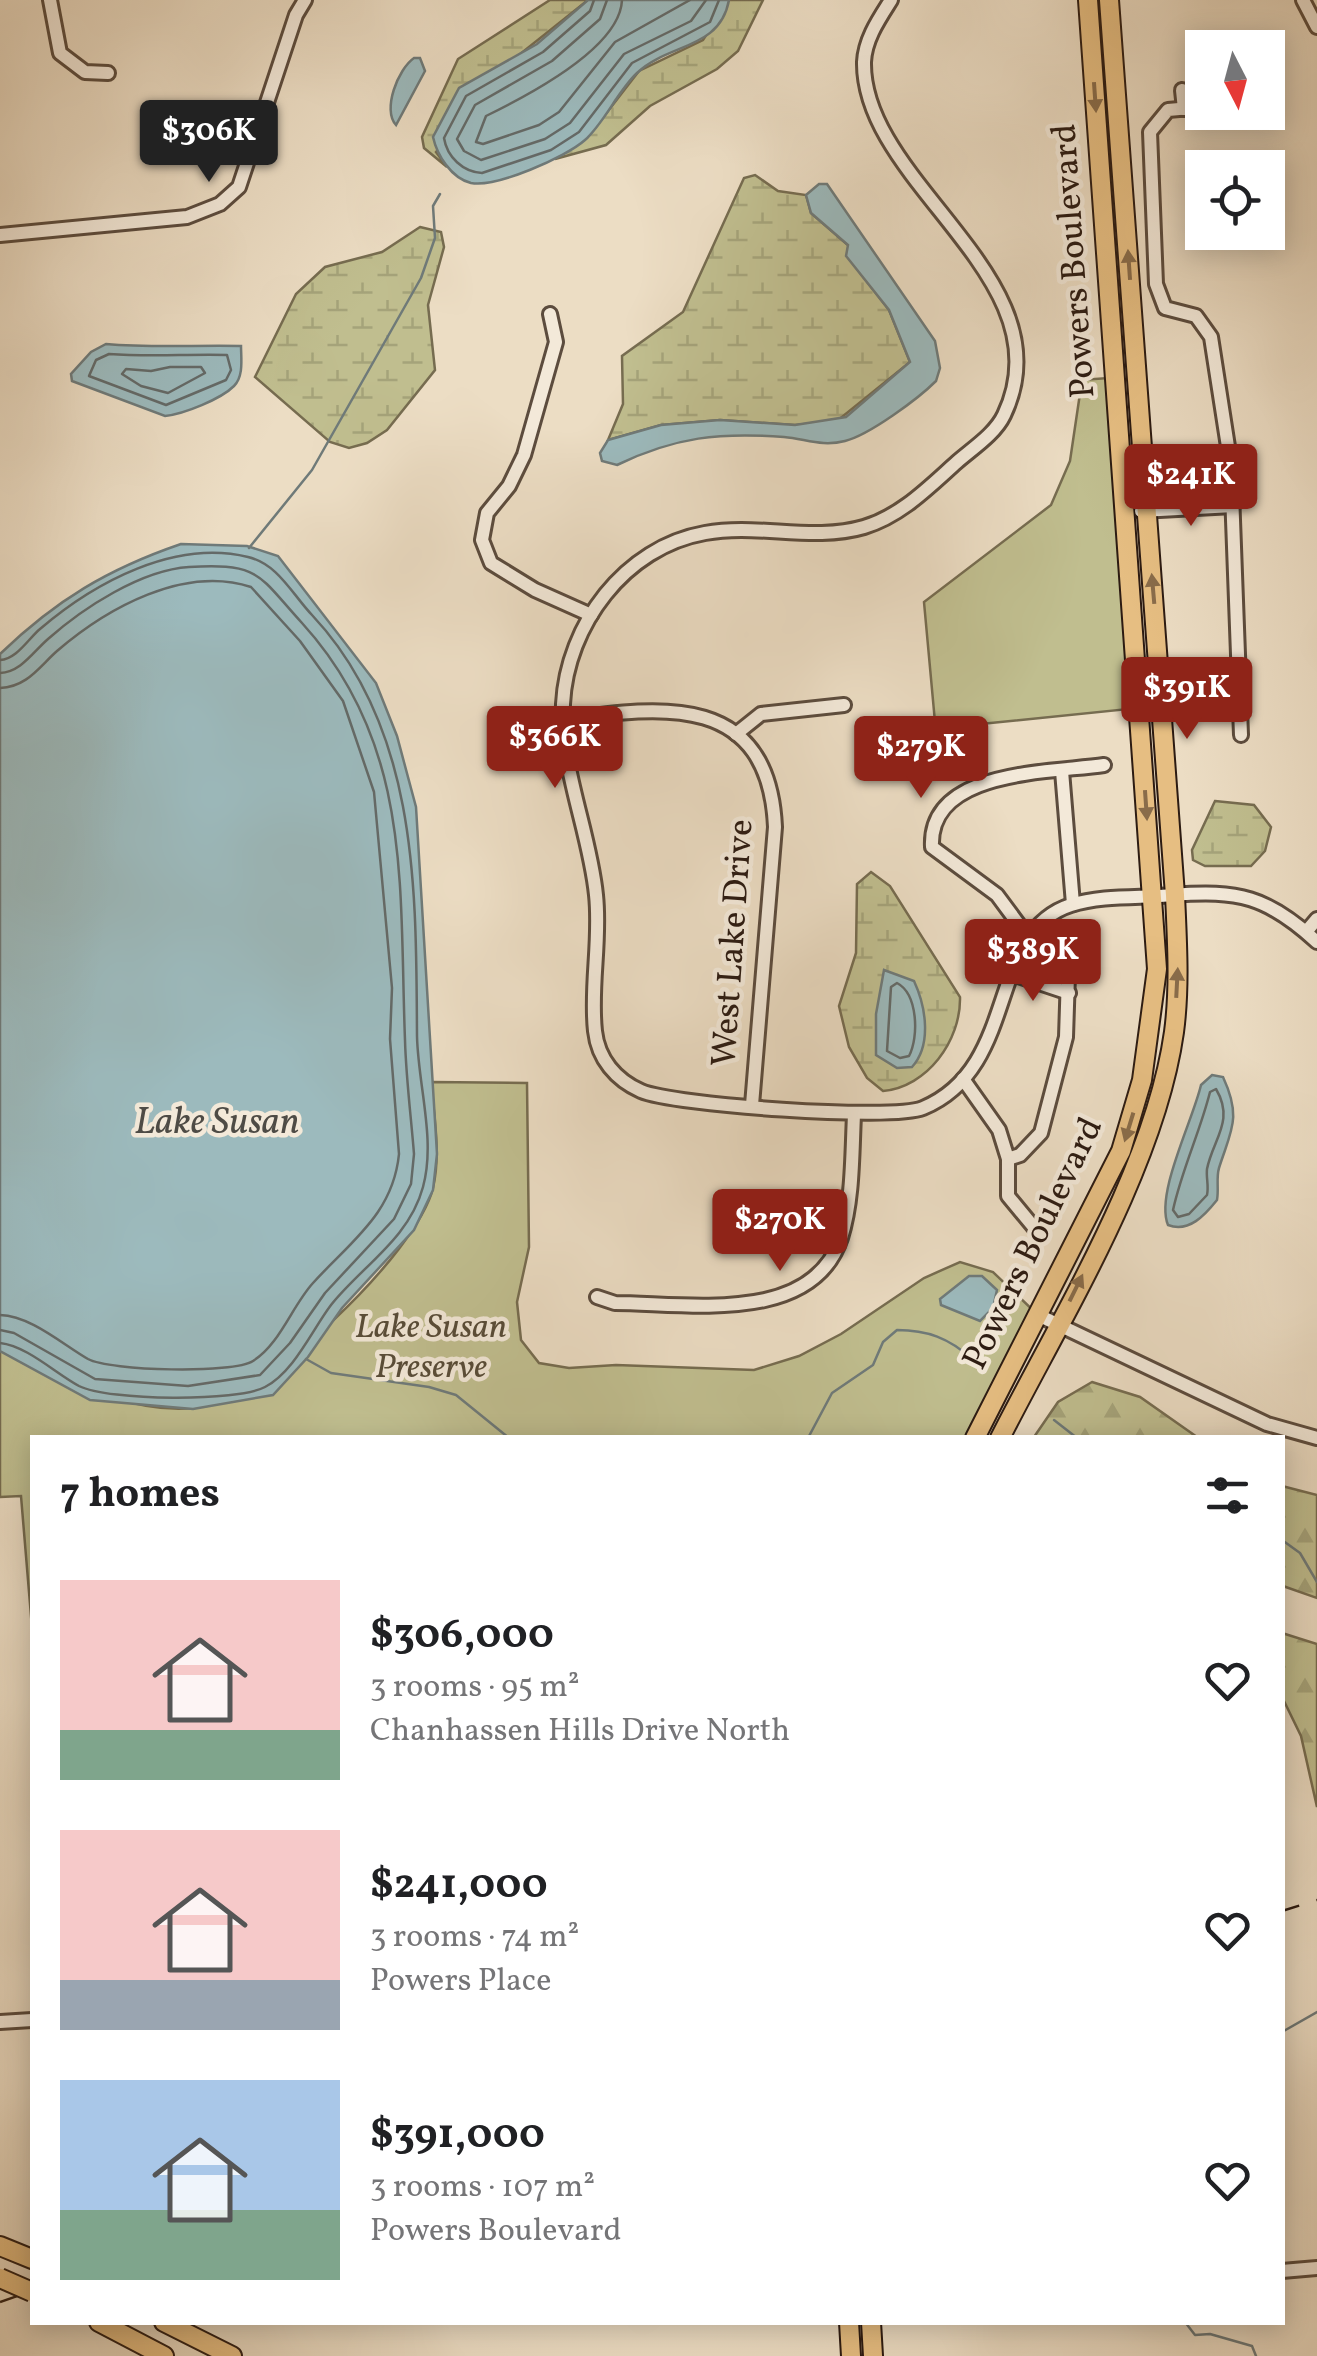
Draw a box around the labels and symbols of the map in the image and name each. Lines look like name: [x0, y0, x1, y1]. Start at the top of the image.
north arrow: [1185, 30, 1285, 130]
one-way arrow: [1088, 82, 1104, 114]
pin: $306K: [139, 100, 279, 185]
street label: Powers Boulevard: [1041, 122, 1109, 400]
one-way arrow: [1120, 248, 1136, 280]
pin: $241K: [1121, 444, 1261, 529]
one-way arrow: [1144, 573, 1160, 604]
pin: $391K: [1117, 657, 1257, 742]
pin: $366K: [485, 706, 625, 791]
pin: $279K: [851, 716, 991, 801]
one-way arrow: [1139, 790, 1155, 822]
street label: West Lake Drive: [701, 818, 767, 1068]
pin: $389K: [963, 919, 1103, 1004]
one-way arrow: [1169, 967, 1185, 999]
water label: Lake Susan: [134, 1097, 300, 1150]
street label: Powers Boulevard: [952, 1110, 1116, 1378]
one-way arrow: [1121, 1112, 1136, 1143]
pin: $270K: [710, 1189, 850, 1274]
one-way arrow: [1067, 1274, 1084, 1303]
park label: Lake Susan Preserve: [355, 1304, 507, 1392]

